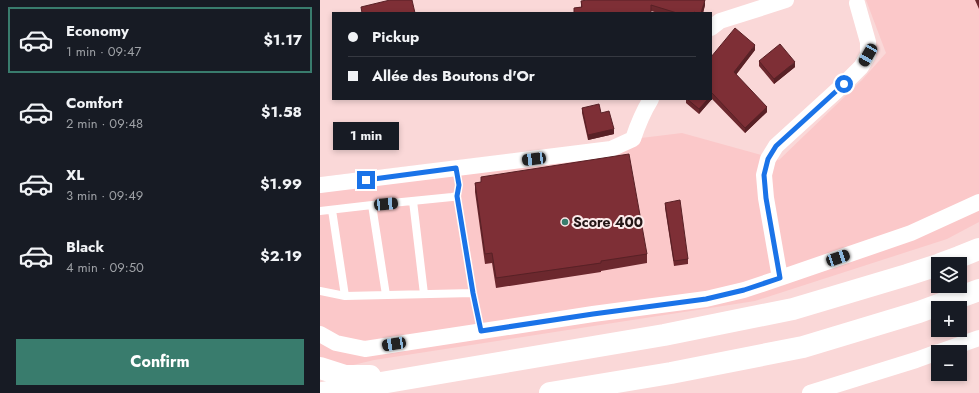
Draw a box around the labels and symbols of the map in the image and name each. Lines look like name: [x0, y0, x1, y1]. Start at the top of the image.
car: [857, 42, 879, 68]
route start: [835, 75, 853, 93]
callout: 1 min: [333, 122, 399, 150]
car: [521, 152, 547, 166]
route end: [357, 171, 375, 189]
car: [374, 197, 398, 211]
place label: Score 400: [573, 212, 643, 232]
marker: Score 400: [560, 217, 570, 227]
car: [825, 248, 851, 268]
car: [381, 336, 407, 352]

